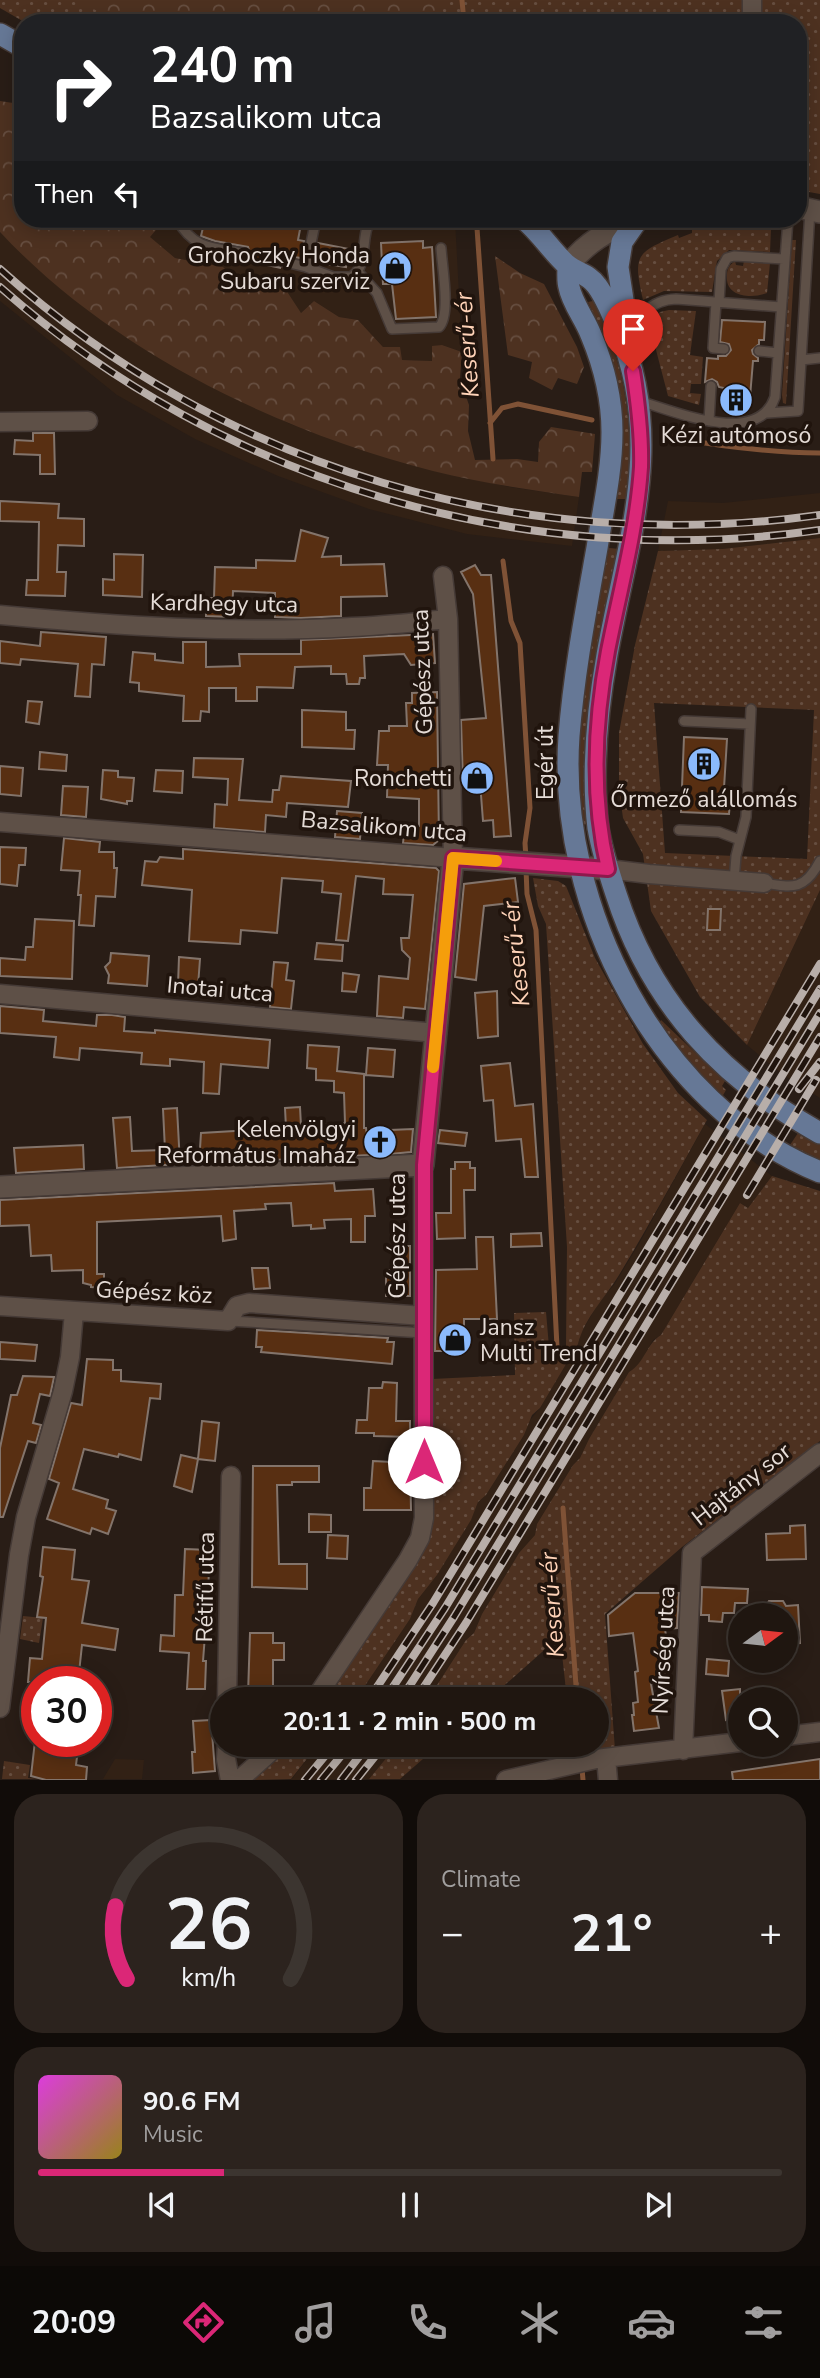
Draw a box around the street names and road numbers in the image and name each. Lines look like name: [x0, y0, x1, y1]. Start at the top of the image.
street label: Kardhegy utca: [150, 587, 298, 620]
street label: Gépész utca: [405, 609, 440, 735]
street label: Egér út: [530, 725, 561, 800]
street label: Bazsalikom utca: [299, 804, 468, 849]
street label: Inotai utca: [165, 969, 274, 1010]
street label: Gépész utca: [382, 1173, 413, 1299]
street label: Gépész köz: [95, 1274, 213, 1311]
street label: Hajtány sor: [685, 1435, 798, 1533]
street label: Rétifű utca: [189, 1531, 222, 1643]
street label: Nyírség utca: [645, 1585, 682, 1715]

